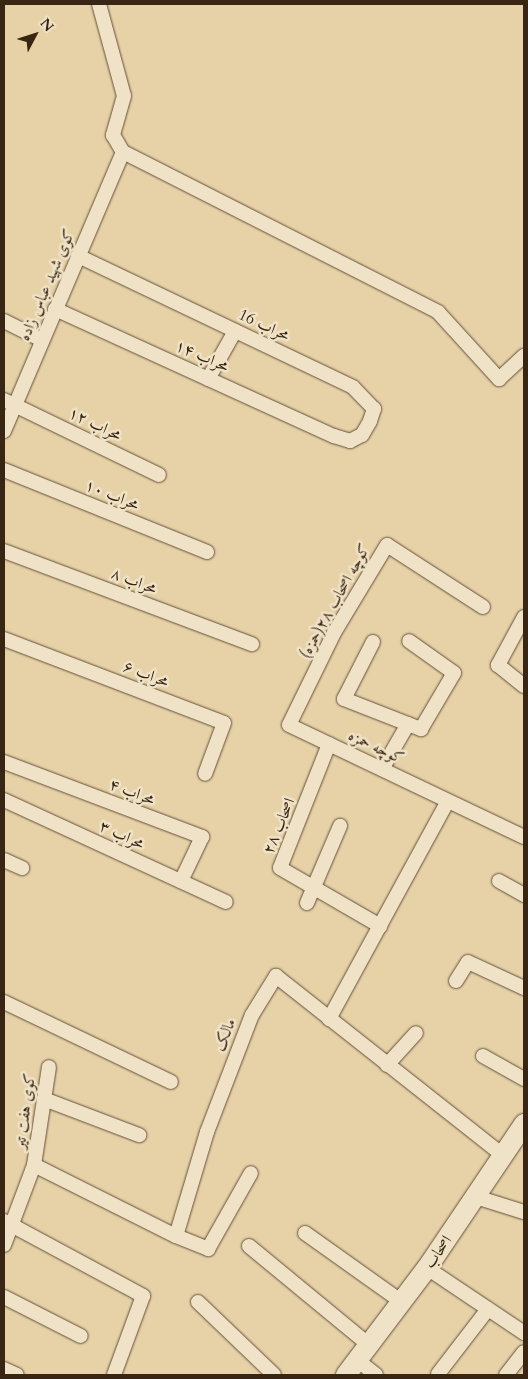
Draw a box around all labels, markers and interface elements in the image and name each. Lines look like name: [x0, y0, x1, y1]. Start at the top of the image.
north arrow: [10, 10, 60, 60]
text: N: [36, 14, 58, 36]
street label: کوی شهید عباس زاده: [15, 226, 79, 344]
street label: محراب 16: [235, 305, 293, 345]
street label: محراب ۱۴: [172, 336, 232, 376]
street label: محراب ۱۲: [65, 403, 125, 445]
street label: محراب ۱۰: [82, 476, 142, 514]
street label: کوچه اصحاب ۲۸(حمزه): [296, 540, 374, 662]
street label: محراب ۸: [109, 564, 159, 598]
street label: محراب ۶: [121, 657, 171, 691]
street label: کوچه حمزه: [345, 726, 407, 768]
street label: محراب ۴: [107, 775, 157, 809]
street label: اصحاب ۲۸: [259, 795, 299, 857]
street label: محراب ۳: [97, 816, 147, 854]
street label: مالک: [210, 1016, 240, 1054]
street label: کوی هفت تیر: [10, 1072, 40, 1150]
street label: اصحاب: [420, 1232, 456, 1272]

